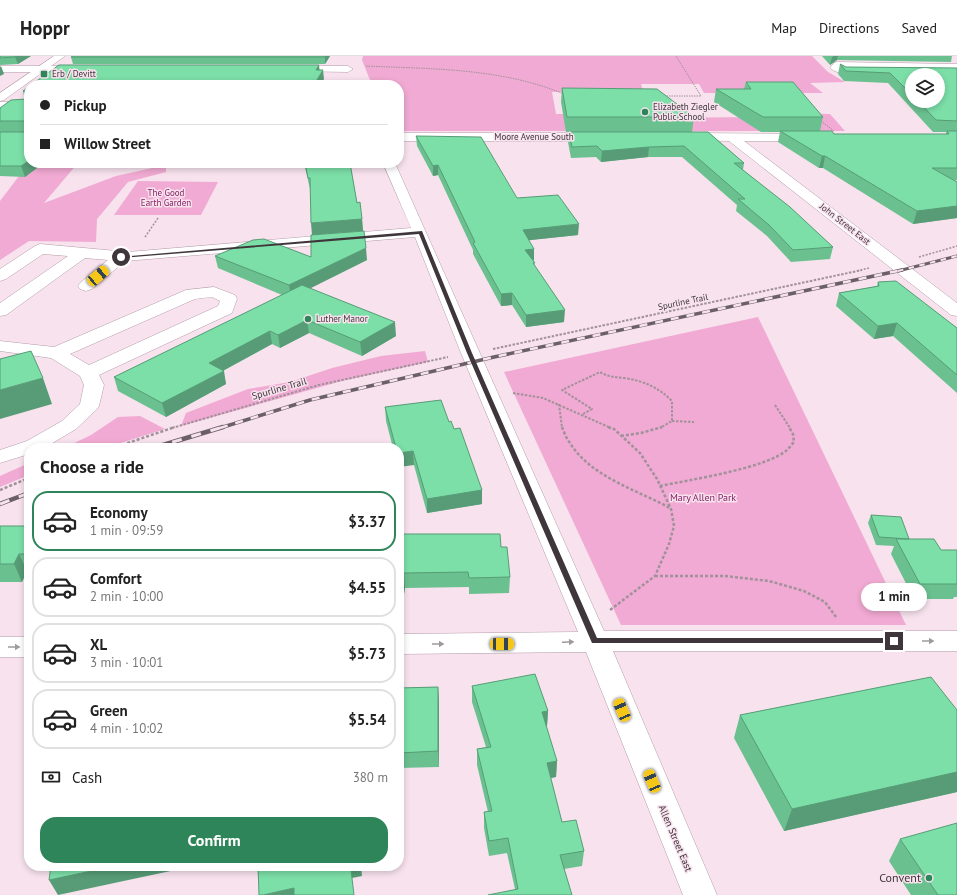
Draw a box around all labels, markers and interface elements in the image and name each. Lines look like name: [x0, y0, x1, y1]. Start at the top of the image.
text: Hoppr: [20, 16, 70, 40]
text: Map: [771, 19, 797, 37]
text: Directions: [819, 19, 879, 37]
text: Saved: [901, 19, 937, 37]
place label: Erb / Devitt: [52, 68, 96, 79]
map controls: [905, 68, 945, 108]
button: layers: [905, 68, 945, 108]
marker: Erb / Devitt: [39, 69, 49, 79]
text: Pickup: [64, 96, 107, 115]
place label: Elizabeth Ziegler Public School: [653, 101, 718, 122]
marker: Elizabeth Ziegler Public School: [640, 107, 650, 117]
street label: Moore Avenue South: [494, 131, 574, 142]
text: Willow Street: [64, 134, 151, 153]
park label: The Good Earth Garden: [141, 187, 191, 208]
street label: John Street East: [817, 200, 873, 247]
route start: [112, 248, 130, 266]
car: [85, 264, 111, 288]
street label: Spurline Trail: [657, 291, 709, 312]
place label: Luther Manor: [316, 313, 368, 324]
marker: Luther Manor: [303, 314, 313, 324]
street label: Spurline Trail: [250, 374, 308, 403]
text: Choose a ride: [40, 455, 144, 478]
park label: Mary Allen Park: [670, 491, 736, 504]
icon: car: [42, 503, 78, 539]
text: Economy: [90, 503, 148, 522]
text: $3.37: [348, 512, 386, 531]
text: 1 min · 09:59: [90, 522, 163, 539]
icon: car: [42, 569, 78, 605]
text: Comfort: [90, 569, 142, 588]
text: $4.55: [348, 578, 386, 597]
callout: 1 min: [861, 583, 927, 611]
text: 2 min · 10:00: [90, 588, 163, 605]
text: 1 min: [878, 588, 910, 605]
route end: [885, 632, 903, 650]
icon: car: [42, 635, 78, 671]
text: XL: [90, 635, 107, 654]
car: [490, 638, 514, 650]
one-way arrow: [922, 638, 935, 644]
one-way arrow: [562, 639, 575, 645]
one-way arrow: [432, 641, 445, 647]
one-way arrow: [8, 644, 21, 650]
text: $5.73: [348, 644, 386, 663]
text: 3 min · 10:01: [90, 654, 163, 671]
car: [612, 697, 632, 723]
icon: car: [42, 701, 78, 737]
text: Green: [90, 701, 128, 720]
text: $5.54: [348, 710, 386, 729]
text: 4 min · 10:02: [90, 720, 163, 737]
icon: cash: [40, 766, 62, 788]
text: Cash: [72, 768, 102, 787]
car: [642, 768, 662, 794]
text: 380 m: [353, 769, 388, 786]
street label: Allen Street East: [656, 803, 696, 874]
button: Confirm: [40, 817, 388, 863]
place label: Convent: [879, 870, 921, 885]
marker: Convent: [924, 873, 934, 883]

